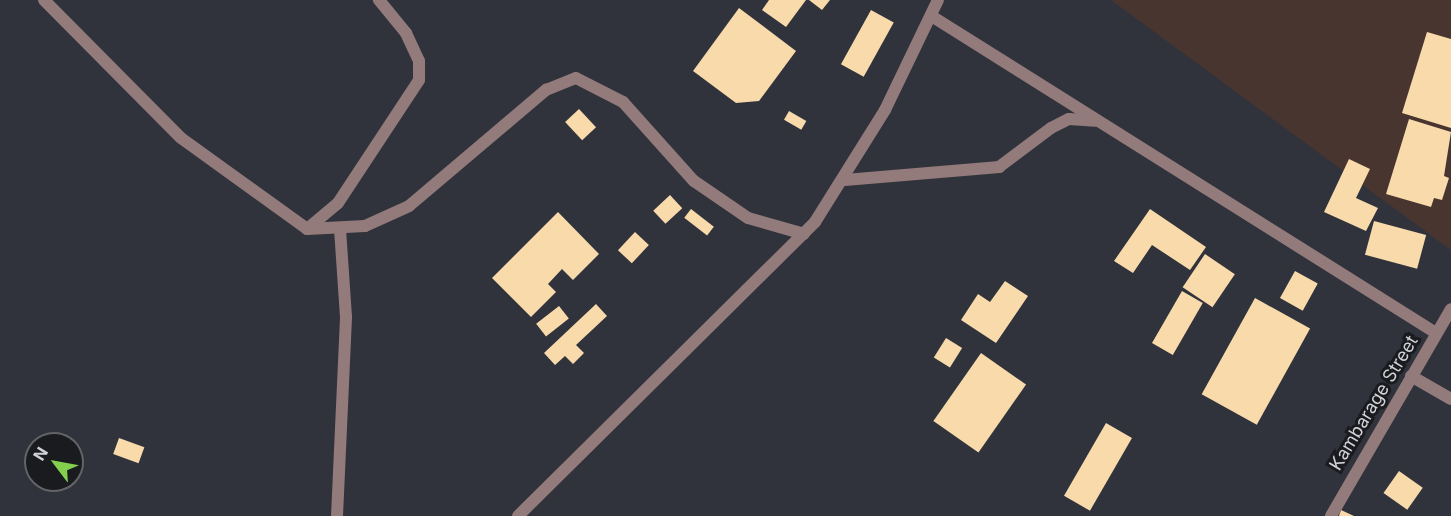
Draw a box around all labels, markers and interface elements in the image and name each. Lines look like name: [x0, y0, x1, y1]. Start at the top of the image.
street label: Kambarage Street: [1325, 332, 1423, 474]
north arrow: [24, 432, 84, 492]
text: N: [29, 443, 52, 464]

